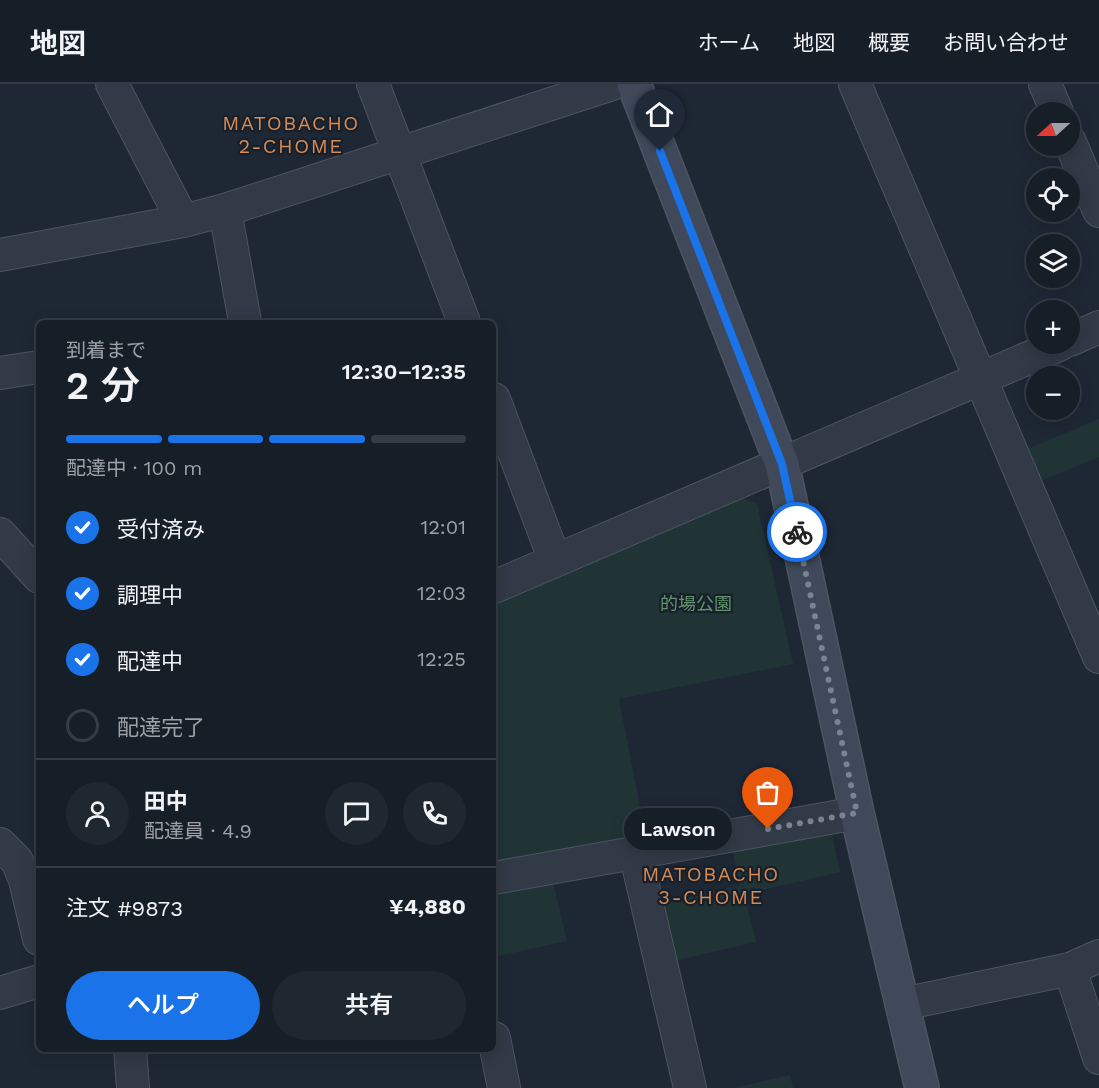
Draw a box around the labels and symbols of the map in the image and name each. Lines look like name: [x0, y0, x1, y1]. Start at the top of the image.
pin: [634, 89, 685, 151]
north arrow: [1026, 102, 1080, 156]
district label: MATOBACHO 2-CHOME: [222, 111, 360, 158]
courier: [767, 502, 827, 562]
park label: 的場公園: [660, 593, 732, 614]
pin: [742, 767, 793, 829]
callout: Lawson: [624, 808, 732, 850]
district label: MATOBACHO 3-CHOME: [642, 862, 780, 909]

